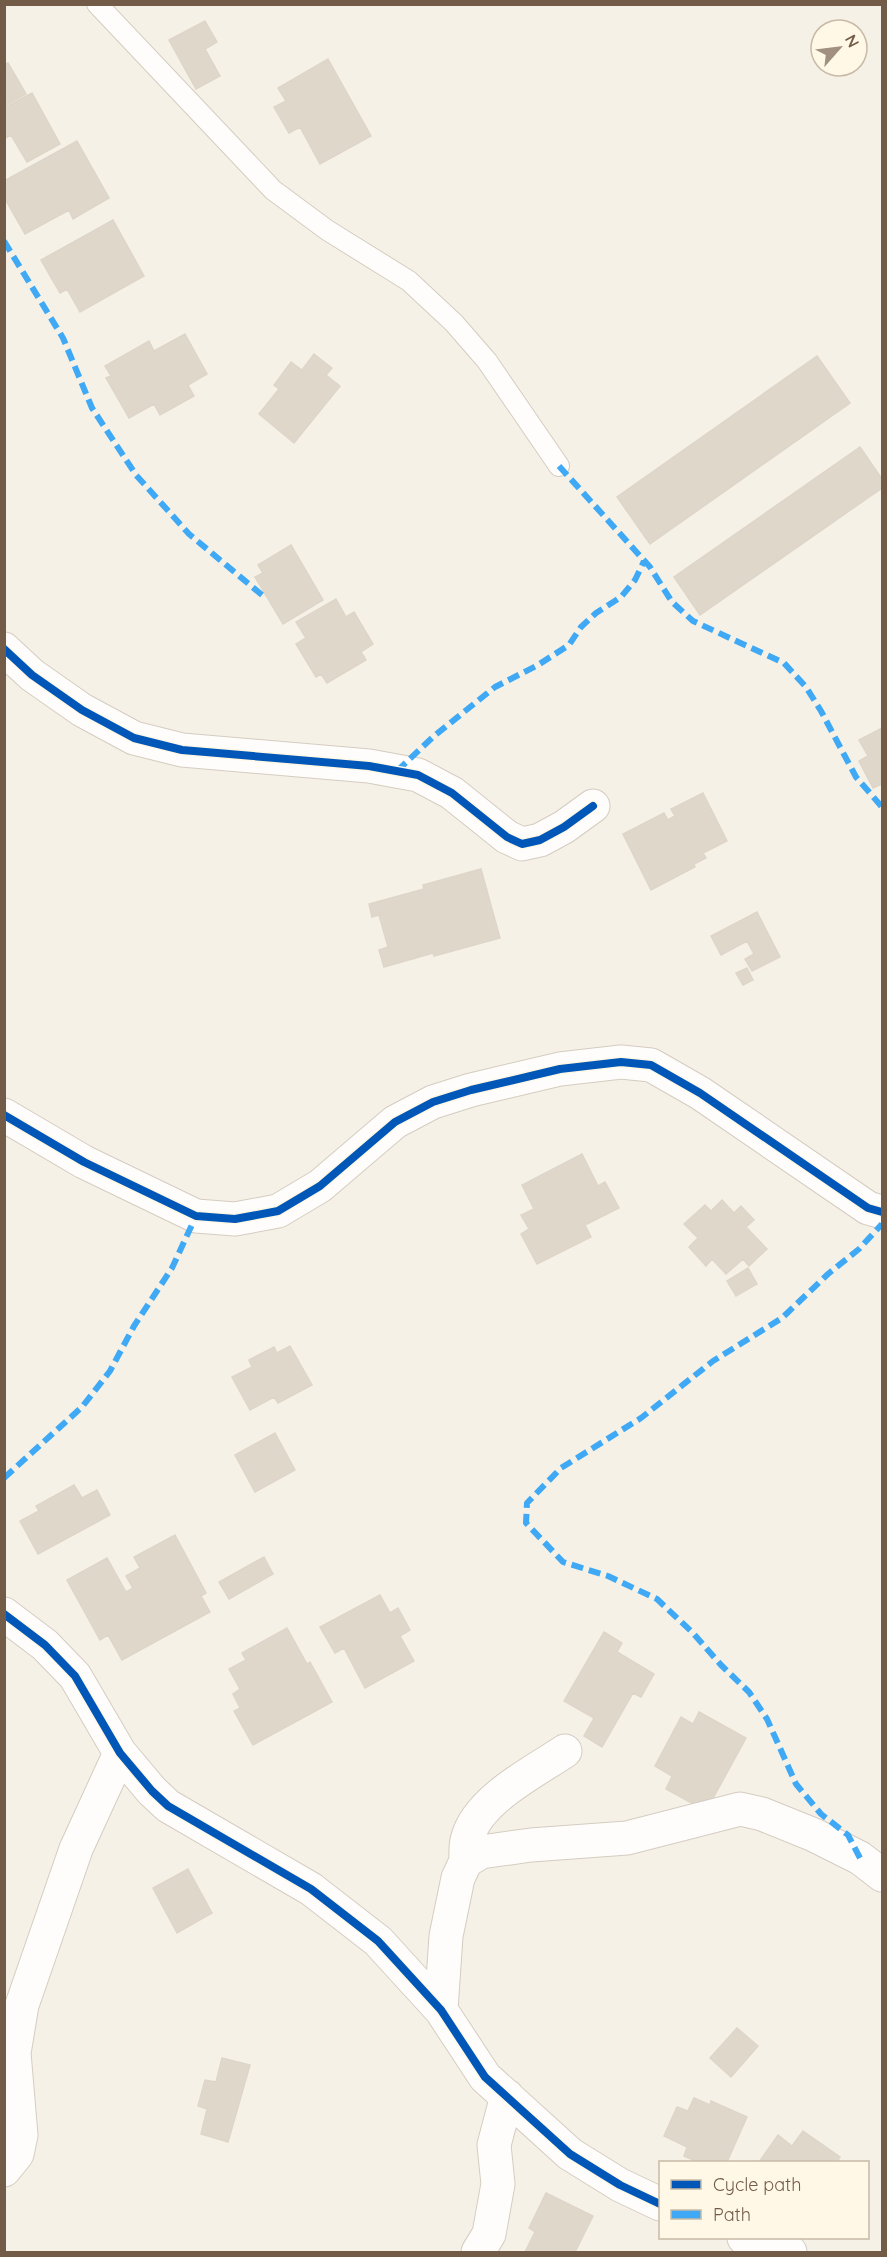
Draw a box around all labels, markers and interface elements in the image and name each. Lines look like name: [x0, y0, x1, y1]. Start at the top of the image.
north arrow: [809, 18, 869, 78]
text: N: [841, 31, 864, 51]
legend: [659, 2161, 869, 2239]
text: Cycle path: [713, 2173, 801, 2196]
text: Path: [713, 2203, 751, 2226]

